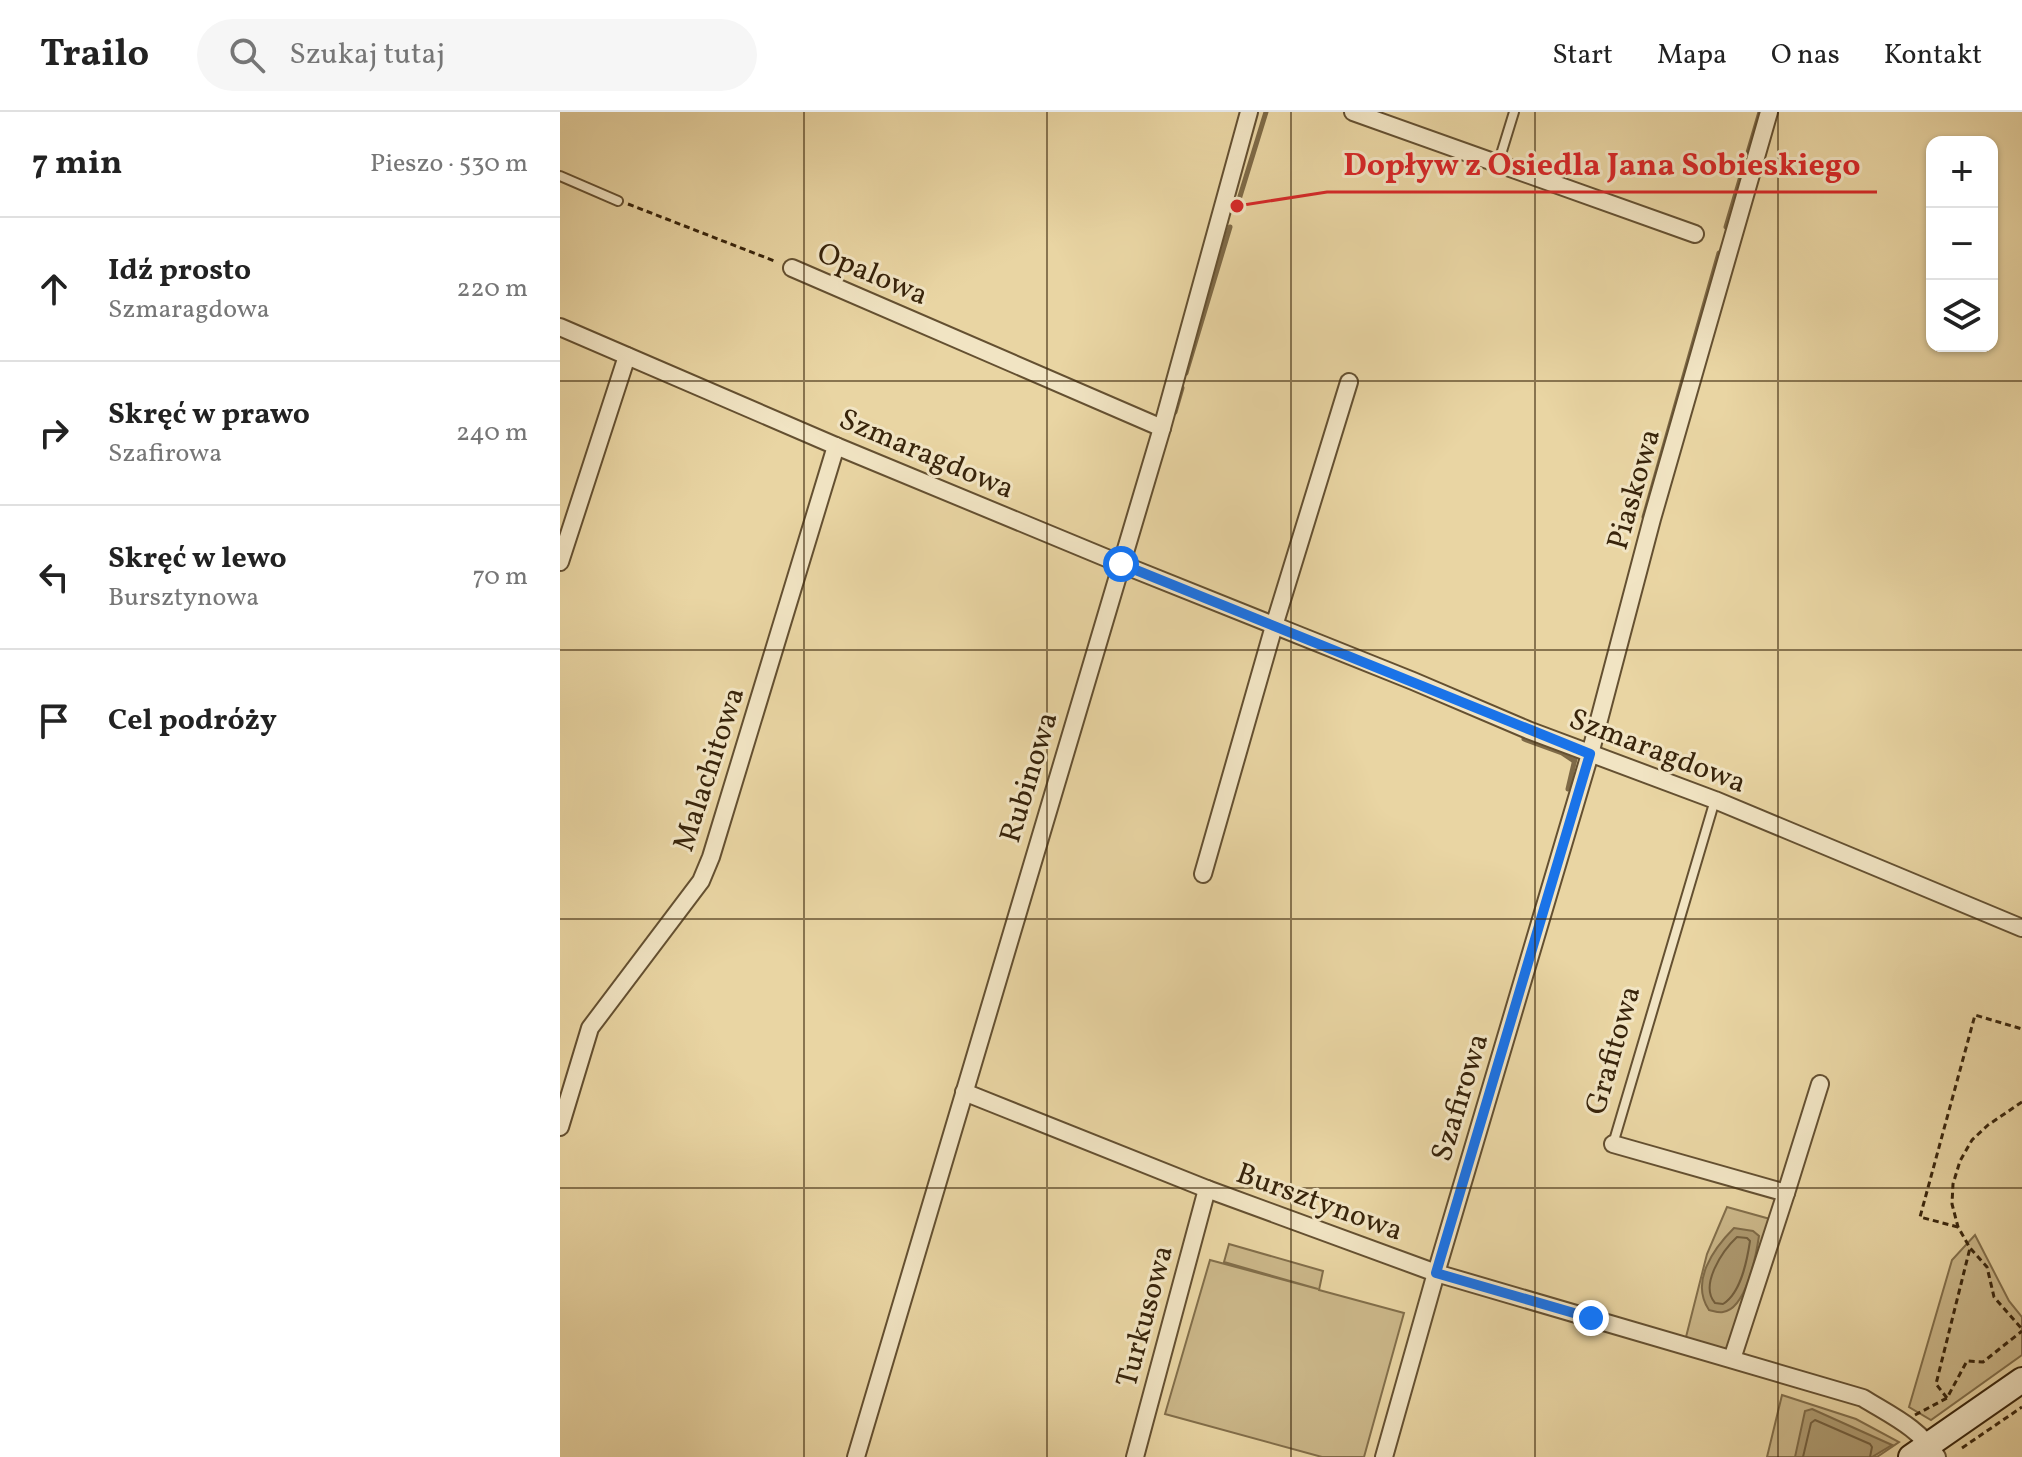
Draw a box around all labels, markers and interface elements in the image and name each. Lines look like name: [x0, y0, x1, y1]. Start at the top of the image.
search box: [197, 19, 757, 91]
text: Trailo: [40, 29, 149, 82]
icon: search: [225, 33, 269, 77]
text: Szukaj tutaj: [289, 34, 445, 76]
text: Start: [1552, 36, 1613, 75]
text: Mapa: [1657, 36, 1727, 75]
text: O nas: [1771, 36, 1840, 75]
text: Kontakt: [1884, 36, 1982, 75]
callout: Dopływ z Osiedla Jana Sobieskiego: [1327, 136, 1877, 192]
map controls: [1926, 136, 1998, 352]
button: +: [1926, 136, 1998, 208]
text: 7 min: [32, 141, 122, 188]
text: Dopływ z Osiedla Jana Sobieskiego: [1343, 145, 1861, 189]
text: Pieszo · 530 m: [370, 146, 528, 182]
button: −: [1926, 208, 1998, 280]
street label: Opalowa: [810, 233, 934, 317]
text: Idź prosto: [108, 250, 251, 292]
icon: ahead: [32, 267, 76, 311]
text: 220 m: [456, 271, 528, 307]
button: layers: [1926, 280, 1998, 352]
text: Szmaragdowa: [108, 292, 270, 328]
text: Skręć w prawo: [108, 394, 310, 436]
street label: Szmaragdowa: [832, 399, 1020, 511]
icon: right: [32, 411, 76, 455]
text: 240 m: [456, 415, 528, 451]
street label: Piaskowa: [1598, 424, 1672, 555]
text: Szafirowa: [108, 436, 222, 472]
text: Skręć w lewo: [108, 538, 287, 580]
route start: [1103, 546, 1139, 582]
icon: left: [32, 555, 76, 599]
text: 70 m: [473, 559, 528, 595]
text: Bursztynowa: [108, 580, 259, 616]
street label: Malachitowa: [664, 682, 756, 857]
icon: arrive: [32, 699, 76, 743]
street label: Szmaragdowa: [1563, 699, 1752, 805]
text: Cel podróży: [108, 700, 277, 742]
street label: Rubinowa: [990, 707, 1070, 848]
street label: Grafitowa: [1576, 981, 1652, 1120]
street label: Szafirowa: [1422, 1028, 1500, 1167]
street label: Bursztynowa: [1230, 1153, 1409, 1252]
street label: Turkusowa: [1107, 1241, 1185, 1392]
route end: [1573, 1300, 1609, 1336]

